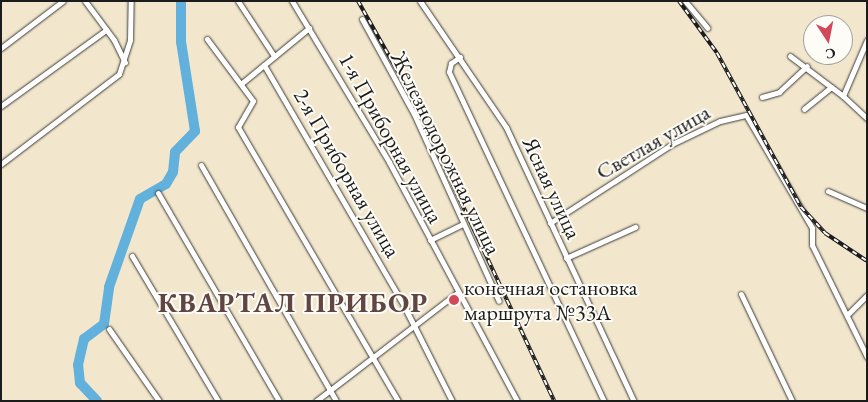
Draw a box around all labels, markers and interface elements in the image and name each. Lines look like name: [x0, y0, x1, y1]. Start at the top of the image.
north arrow: [803, 15, 853, 65]
text: С: [824, 44, 837, 64]
street label: Железнодорожная улица: [385, 47, 507, 259]
street label: 1-я Приборная улица: [333, 48, 449, 228]
street label: 2-я Приборная улица: [288, 84, 406, 262]
street label: Светлая улица: [591, 99, 715, 185]
street label: Ясная улица: [517, 133, 587, 243]
place label: конечная остановка маршрута №33А: [464, 274, 638, 326]
district label: КВАРТАЛ ПРИБОР: [156, 285, 430, 319]
marker: конечная остановка маршрута №33А: [448, 294, 460, 306]

